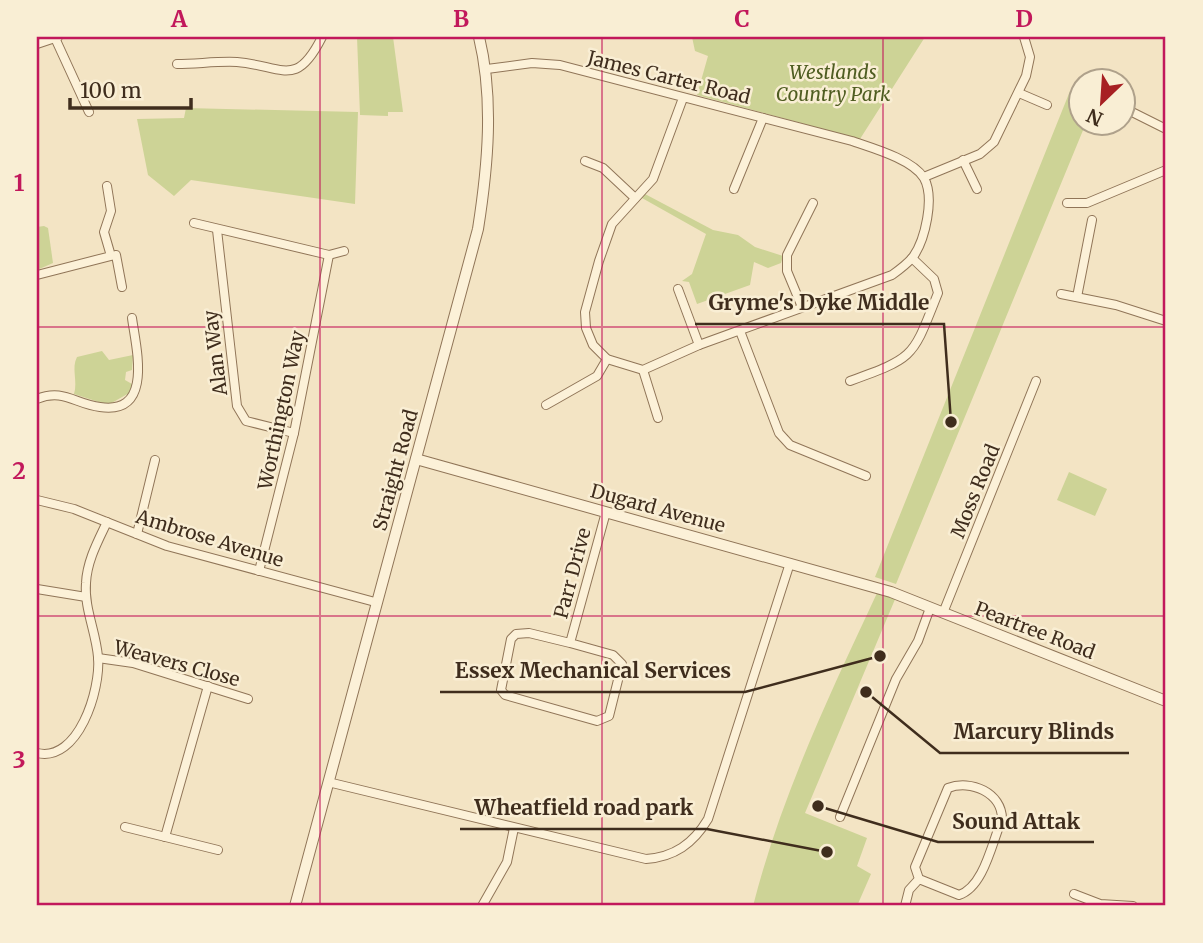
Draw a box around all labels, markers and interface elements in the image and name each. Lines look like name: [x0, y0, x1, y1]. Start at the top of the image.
text: A: [170, 4, 188, 33]
text: B: [453, 4, 469, 33]
text: C: [734, 4, 750, 33]
text: D: [1015, 4, 1033, 33]
street label: James Carter Road: [584, 45, 753, 109]
park label: Westlands Country Park: [776, 60, 891, 106]
scale bar: [70, 66, 191, 110]
north arrow: [1066, 66, 1136, 136]
text: 100 m: [80, 77, 142, 104]
text: N: [1083, 103, 1107, 131]
text: 1: [14, 168, 25, 197]
callout: Gryme's Dyke Middle: [695, 282, 944, 324]
text: Gryme's Dyke Middle: [709, 289, 929, 316]
street label: Alan Way: [198, 309, 232, 398]
street label: Worthington Way: [252, 328, 310, 493]
street label: Straight Road: [367, 407, 423, 533]
street label: Moss Road: [945, 441, 1005, 541]
text: 2: [12, 456, 26, 485]
street label: Dugard Avenue: [588, 478, 728, 538]
street label: Ambrose Avenue: [132, 504, 287, 572]
street label: Parr Drive: [548, 525, 596, 621]
street label: Peartree Road: [971, 596, 1099, 664]
street label: Weavers Close: [110, 634, 243, 691]
callout: Essex Mechanical Services: [440, 650, 745, 692]
text: Essex Mechanical Services: [455, 657, 731, 684]
callout: Marcury Blinds: [940, 711, 1129, 753]
text: Marcury Blinds: [954, 718, 1115, 745]
text: 3: [12, 745, 26, 774]
callout: Wheatfield road park: [460, 787, 707, 829]
text: Wheatfield road park: [474, 794, 694, 821]
callout: Sound Attak: [938, 800, 1094, 842]
text: Sound Attak: [952, 808, 1080, 835]

